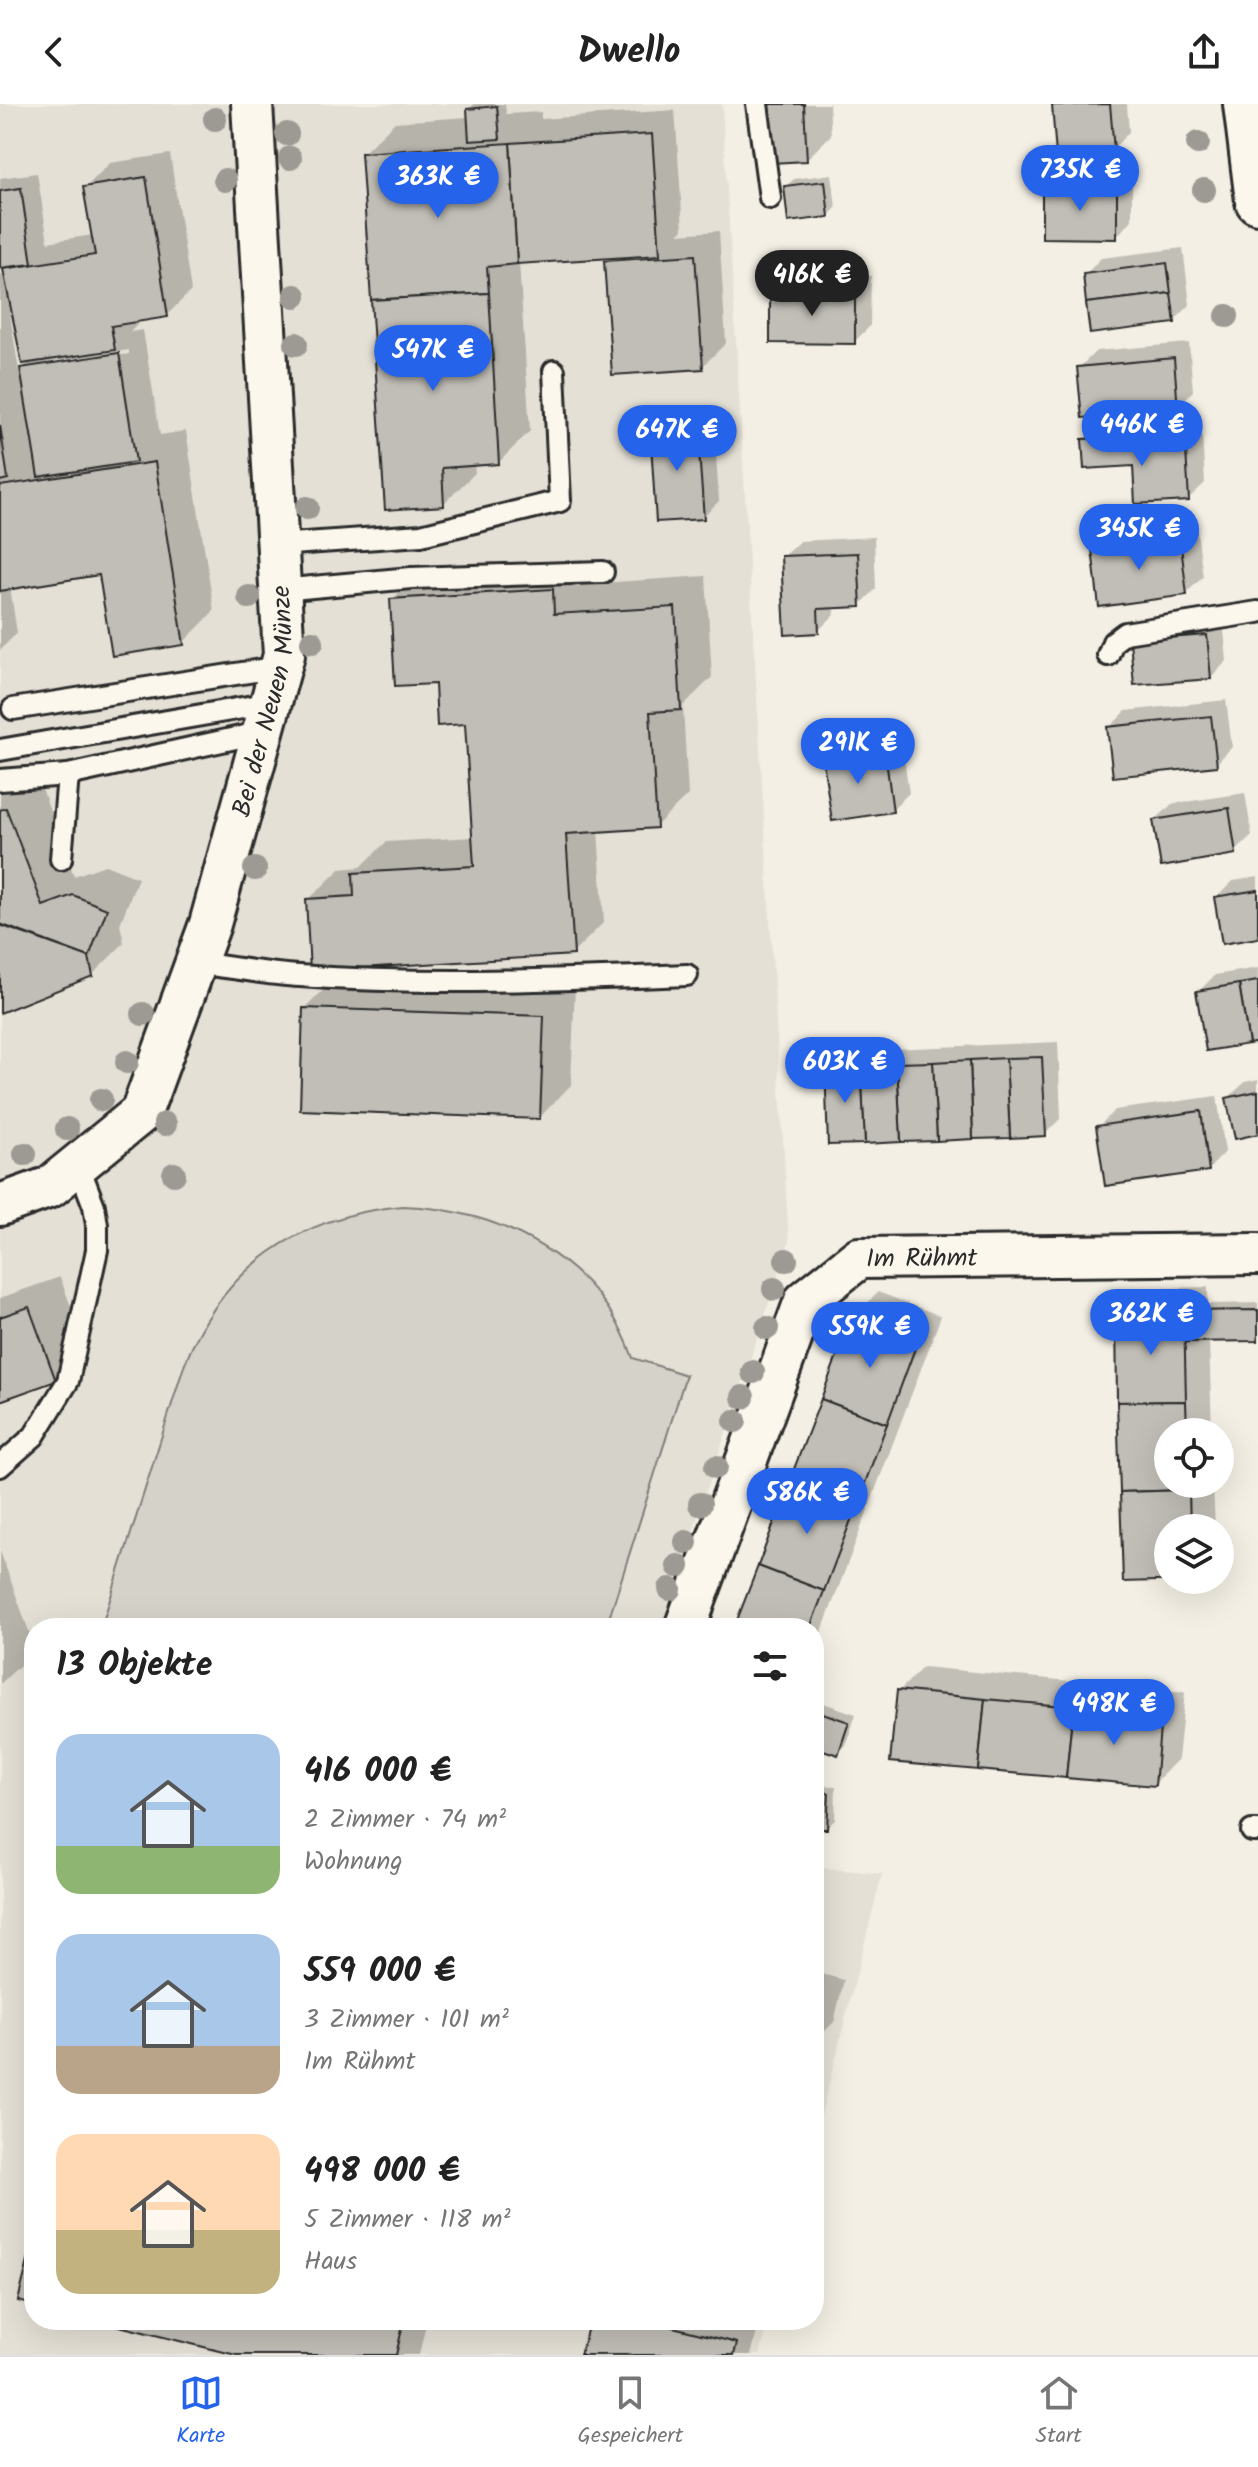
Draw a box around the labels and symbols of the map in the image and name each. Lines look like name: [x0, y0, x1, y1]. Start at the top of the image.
pin: 735K €: [1015, 145, 1145, 213]
pin: 363K €: [373, 152, 503, 220]
pin: 416K €: [747, 250, 877, 318]
pin: 547K €: [368, 325, 498, 393]
pin: 446K €: [1077, 400, 1207, 468]
pin: 647K €: [612, 405, 742, 473]
pin: 345K €: [1074, 504, 1204, 572]
street label: Bei der Neuen Münze: [221, 584, 307, 822]
pin: 291K €: [793, 718, 923, 786]
pin: 603K €: [780, 1037, 910, 1105]
street label: Im Rühmt: [866, 1238, 979, 1281]
pin: 362K €: [1086, 1289, 1216, 1357]
pin: 559K €: [805, 1302, 935, 1370]
pin: 586K €: [742, 1468, 872, 1536]
pin: 498K €: [1049, 1679, 1179, 1747]

